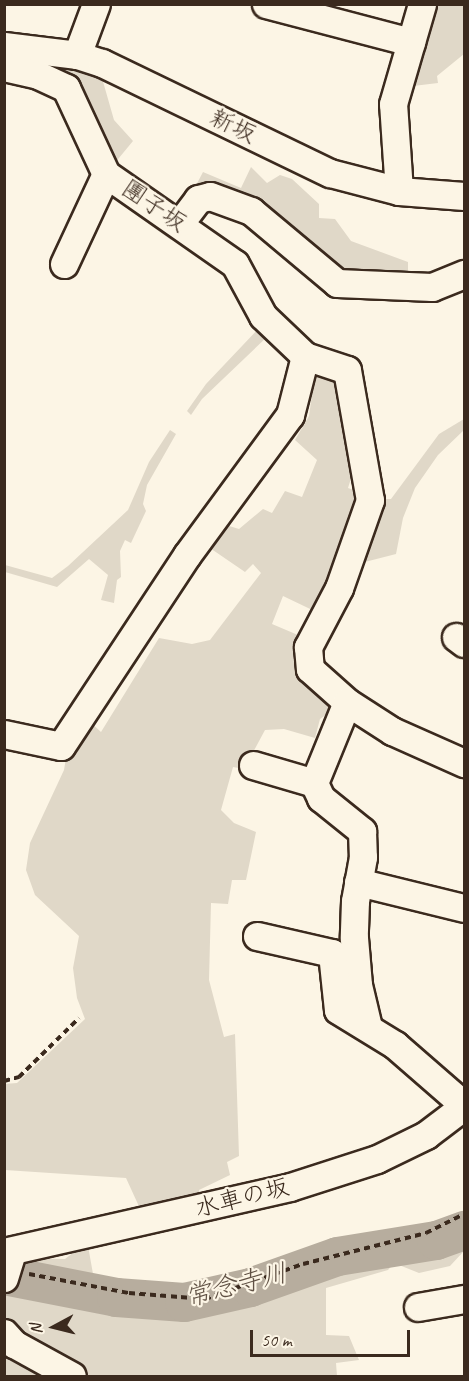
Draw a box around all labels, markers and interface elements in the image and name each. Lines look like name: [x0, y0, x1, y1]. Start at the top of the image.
street label: 新坂: [205, 103, 261, 149]
street label: 團子坂: [116, 174, 192, 238]
street label: 水車の坂: [192, 1172, 292, 1224]
water label: 常念寺川: [182, 1257, 290, 1313]
north arrow: [24, 1297, 84, 1357]
scale bar: [253, 1318, 414, 1356]
text: N: [26, 1323, 47, 1335]
text: 50 m: [261, 1329, 292, 1351]

